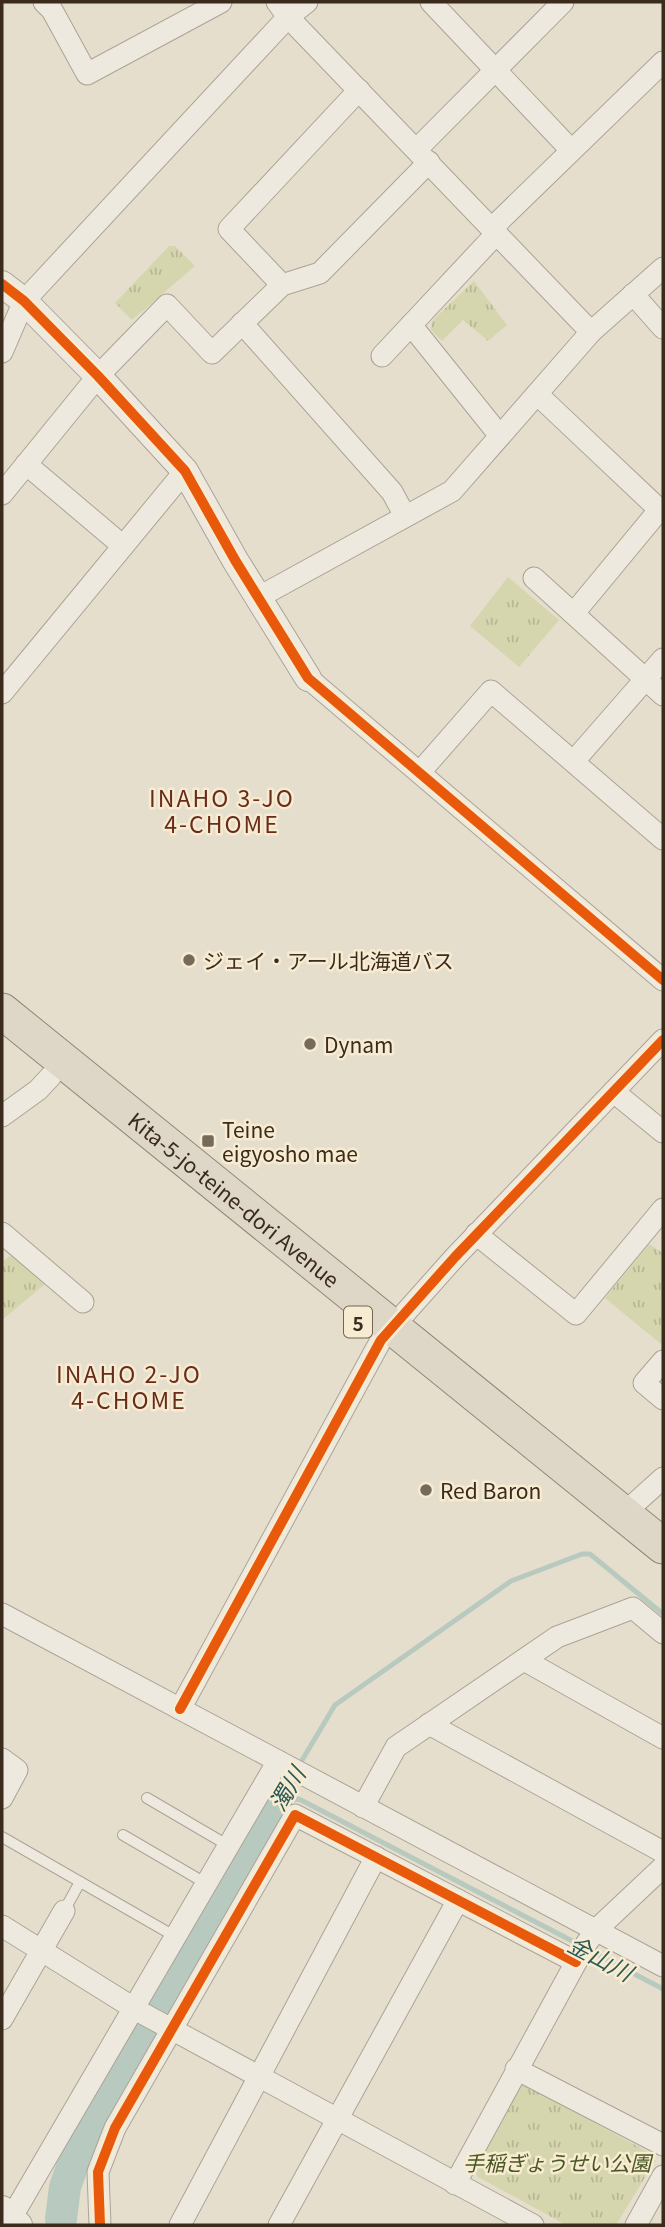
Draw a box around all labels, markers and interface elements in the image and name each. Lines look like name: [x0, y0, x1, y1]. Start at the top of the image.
district label: INAHO 3-JO 4-CHOME: [149, 780, 295, 840]
place label: ジェイ・アール北海道バス: [203, 945, 454, 975]
marker: ジェイ・アール北海道バス: [181, 952, 197, 968]
place label: Dynam: [324, 1029, 393, 1059]
marker: Dynam: [302, 1036, 318, 1052]
street label: Kita-5-jo-teine-dori Avenue: [123, 1105, 346, 1294]
place label: Teine eigyosho mae: [222, 1114, 358, 1168]
marker: Teine eigyosho mae: [200, 1133, 216, 1149]
road number: 5: [344, 1306, 372, 1338]
district label: INAHO 2-JO 4-CHOME: [56, 1356, 202, 1416]
place label: Red Baron: [440, 1475, 541, 1505]
marker: Red Baron: [418, 1482, 434, 1498]
water label: 濁川: [260, 1757, 314, 1816]
water label: 金山川: [563, 1926, 642, 1990]
park label: 手稲ぎょうせい公園: [463, 2147, 654, 2177]

